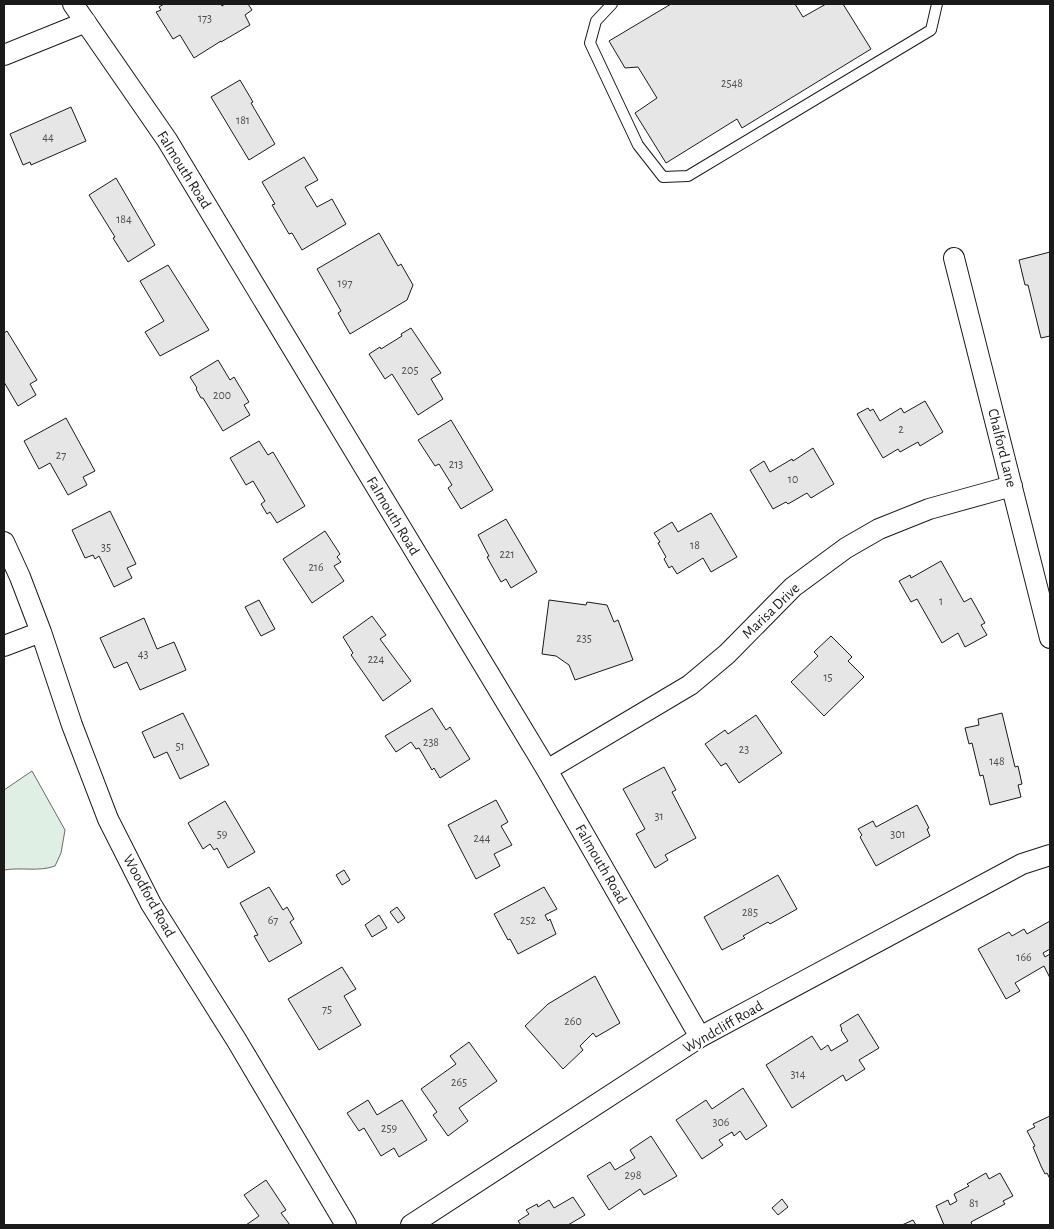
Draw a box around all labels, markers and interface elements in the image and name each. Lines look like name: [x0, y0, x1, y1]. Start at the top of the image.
house number: 173: [198, 12, 212, 24]
house number: 2548: [721, 77, 743, 89]
house number: 181: [236, 114, 250, 126]
street label: Falmouth Road: [154, 128, 214, 212]
house number: 44: [42, 131, 54, 143]
house number: 184: [116, 213, 132, 225]
house number: 197: [338, 277, 352, 289]
house number: 205: [402, 364, 418, 376]
house number: 200: [213, 389, 231, 401]
street label: Chalford Lane: [985, 407, 1019, 489]
house number: 2: [898, 423, 904, 435]
house number: 27: [56, 449, 66, 461]
house number: 213: [449, 458, 463, 470]
house number: 10: [788, 473, 798, 485]
street label: Falmouth Road: [364, 474, 422, 558]
house number: 18: [690, 539, 700, 551]
house number: 35: [101, 541, 111, 553]
house number: 221: [499, 548, 515, 560]
house number: 216: [308, 561, 324, 573]
street label: Marisa Drive: [739, 580, 803, 642]
house number: 1: [939, 595, 943, 607]
house number: 235: [576, 632, 592, 644]
house number: 43: [138, 648, 148, 660]
house number: 224: [368, 653, 385, 665]
house number: 15: [823, 671, 833, 683]
house number: 238: [423, 736, 439, 748]
house number: 51: [175, 740, 185, 752]
house number: 23: [739, 743, 749, 755]
house number: 148: [989, 755, 1005, 767]
house number: 31: [654, 810, 664, 822]
street label: Falmouth Road: [572, 822, 630, 906]
house number: 59: [217, 828, 228, 840]
house number: 301: [890, 828, 906, 840]
house number: 244: [473, 832, 491, 844]
street label: Woodford Road: [120, 852, 178, 940]
house number: 285: [742, 906, 758, 918]
house number: 67: [268, 914, 278, 926]
house number: 252: [520, 914, 537, 926]
house number: 166: [1016, 951, 1032, 963]
street label: Wyndcliff Road: [681, 998, 766, 1056]
house number: 75: [322, 1003, 332, 1015]
house number: 260: [564, 1015, 582, 1027]
house number: 314: [791, 1068, 806, 1080]
house number: 265: [451, 1076, 467, 1088]
house number: 306: [713, 1116, 730, 1128]
house number: 259: [381, 1122, 397, 1134]
house number: 298: [625, 1169, 642, 1181]
house number: 81: [969, 1197, 979, 1209]

